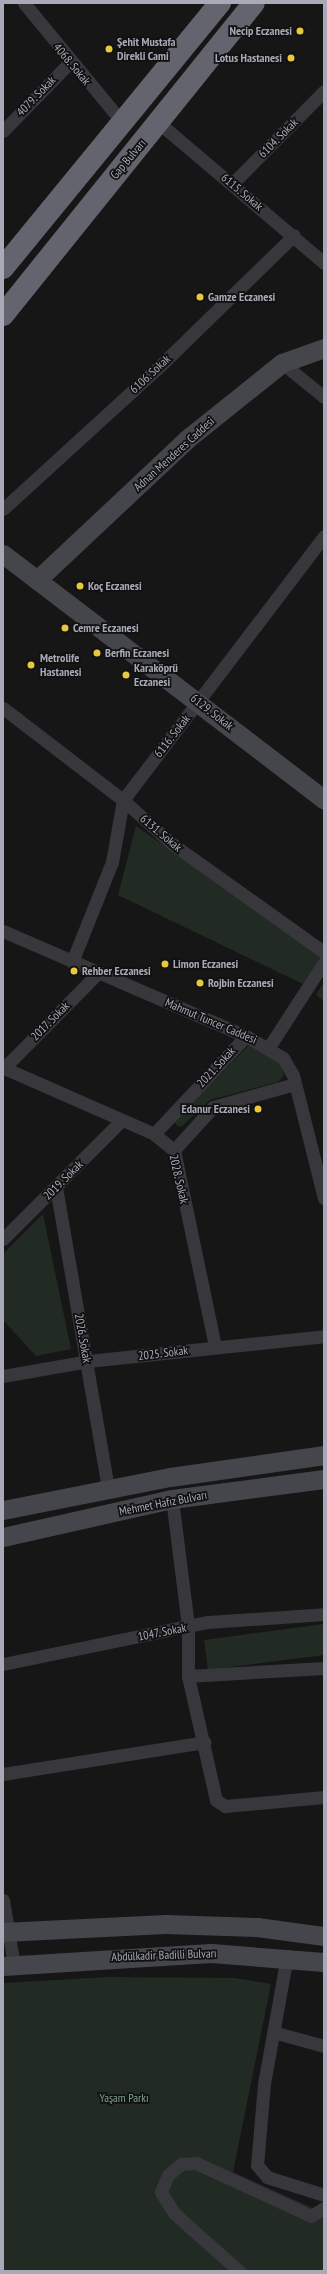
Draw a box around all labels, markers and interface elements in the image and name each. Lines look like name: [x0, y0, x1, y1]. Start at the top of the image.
place label: Necip Eczanesi: [229, 24, 292, 38]
marker: Necip Eczanesi: [295, 26, 305, 36]
place label: Şehit Mustafa Direkli Cami: [117, 35, 176, 63]
street label: 4068. Sokak: [50, 40, 94, 88]
marker: Şehit Mustafa Direkli Cami: [104, 44, 114, 54]
place label: Lotus Hastanesi: [215, 51, 282, 65]
marker: Lotus Hastanesi: [285, 52, 297, 64]
street label: 4079. Sokak: [13, 73, 59, 119]
street label: 6104. Sokak: [255, 115, 301, 161]
street label: Gap Bulvarı: [107, 136, 149, 182]
street label: 6115. Sokak: [218, 170, 266, 214]
place label: Gamze Eczanesi: [208, 290, 275, 304]
marker: Gamze Eczanesi: [195, 292, 205, 302]
street label: 6106. Sokak: [127, 351, 173, 397]
street label: Adnan Menderes Caddesi: [131, 414, 217, 494]
place label: Koç Eczanesi: [88, 579, 142, 593]
marker: Koç Eczanesi: [75, 581, 85, 591]
place label: Cemre Eczanesi: [73, 621, 139, 635]
marker: Cemre Eczanesi: [60, 623, 70, 633]
place label: Berfin Eczanesi: [105, 646, 169, 660]
marker: Berfin Eczanesi: [92, 648, 102, 658]
place label: Metrolife Hastanesi: [40, 651, 81, 679]
marker: Metrolife Hastanesi: [25, 659, 37, 671]
place label: Karaköprü Eczanesi: [134, 661, 178, 689]
marker: Karaköprü Eczanesi: [121, 670, 131, 680]
street label: 6129. Sokak: [188, 691, 236, 733]
street label: 6116. Sokak: [151, 712, 193, 760]
street label: 6131. Sokak: [137, 811, 185, 855]
place label: Limon Eczanesi: [173, 957, 238, 971]
marker: Limon Eczanesi: [160, 959, 170, 969]
place label: Rehber Eczanesi: [82, 964, 151, 978]
marker: Rehber Eczanesi: [69, 966, 79, 976]
place label: Rojbin Eczanesi: [208, 976, 274, 990]
marker: Rojbin Eczanesi: [195, 978, 205, 988]
street label: Mahmut Tuncer Caddesi: [163, 995, 259, 1047]
street label: 2017. Sokak: [27, 998, 73, 1044]
street label: 2021. Sokak: [193, 1044, 239, 1090]
place label: Edanur Eczanesi: [182, 1102, 250, 1116]
marker: Edanur Eczanesi: [253, 1104, 263, 1114]
street label: 2028. Sokak: [166, 1153, 192, 1205]
street label: 2019. Sokak: [40, 1157, 86, 1203]
street label: 2026. Sokak: [72, 1312, 94, 1364]
street label: 2025. Sokak: [137, 1343, 189, 1363]
street label: Mehmet Hafız Bulvarı: [118, 1487, 208, 1519]
street label: 1047. Sokak: [136, 1620, 188, 1644]
street label: Abdülkadir Badilli Bulvarı: [111, 1946, 217, 1964]
park label: Yaşam Parkı: [99, 2091, 149, 2105]

